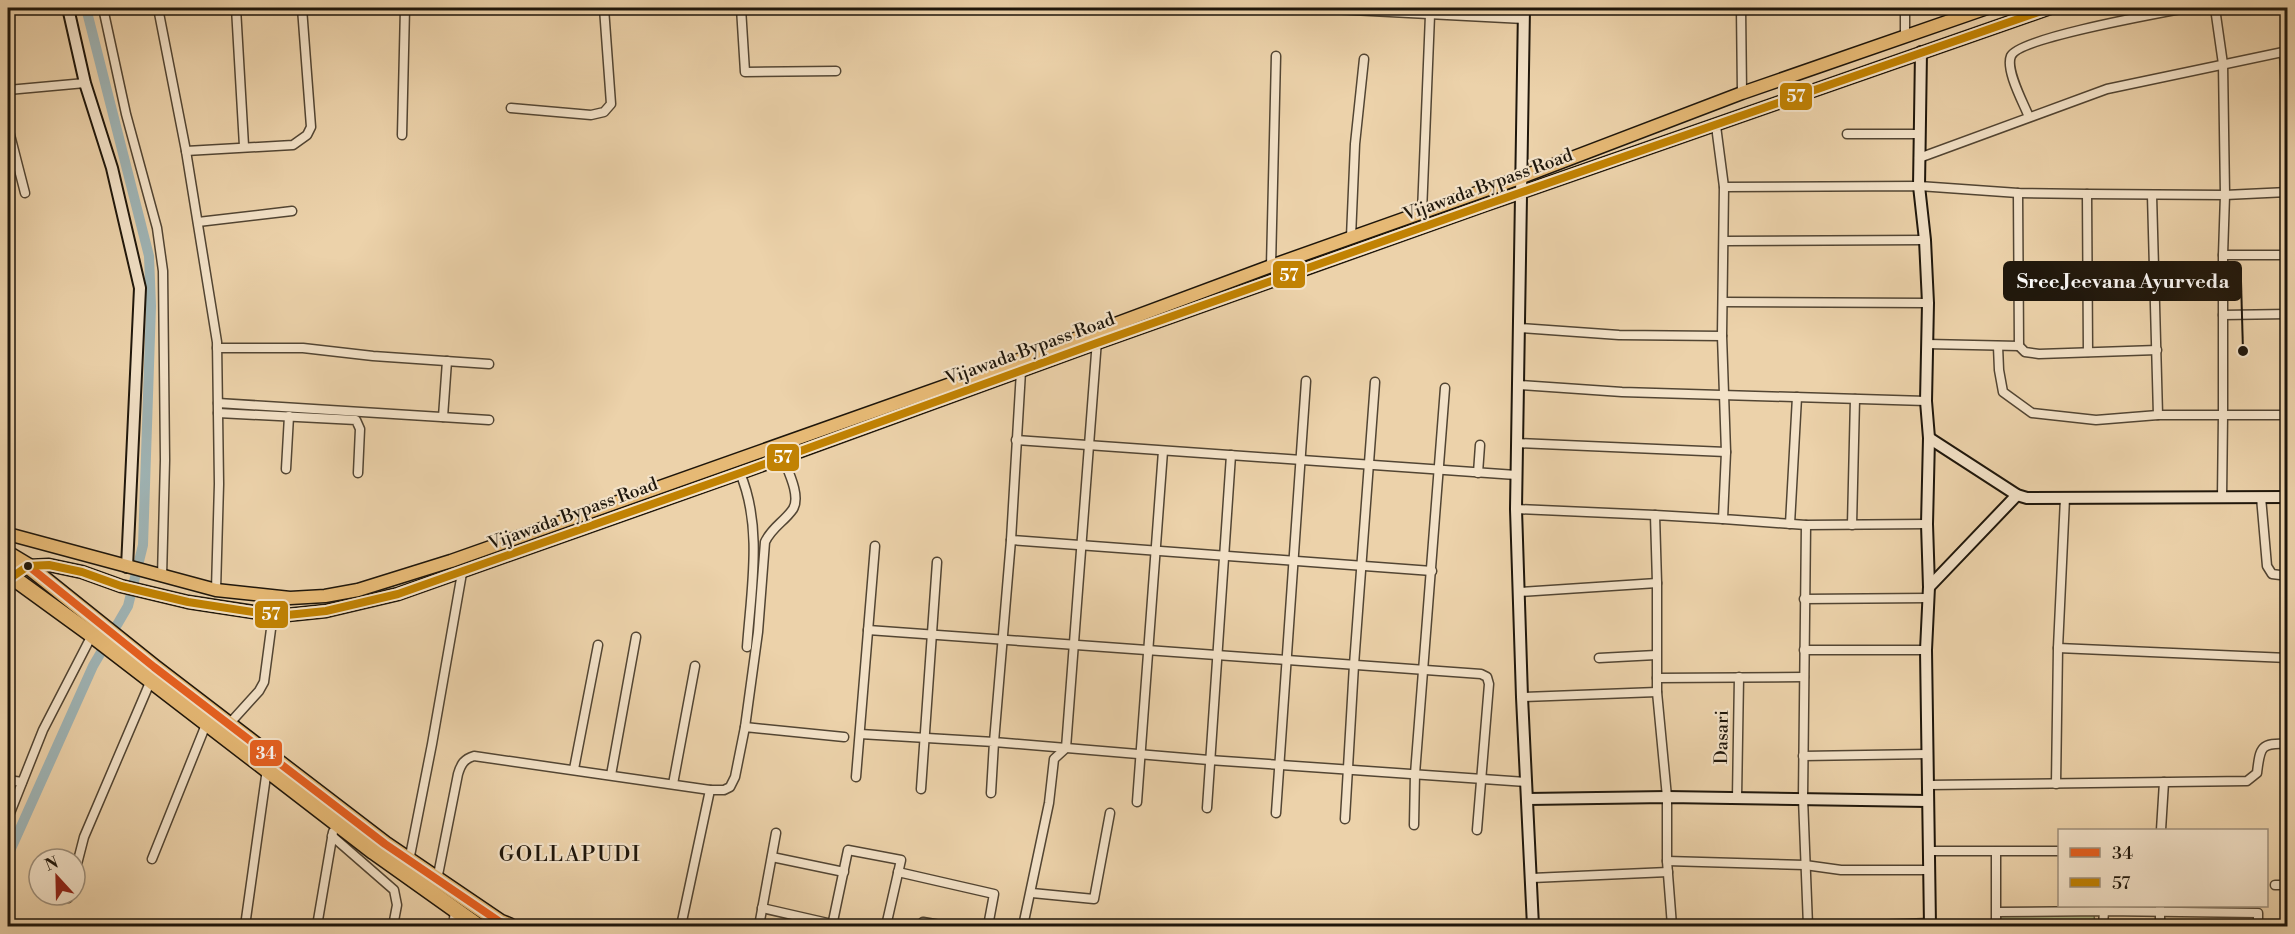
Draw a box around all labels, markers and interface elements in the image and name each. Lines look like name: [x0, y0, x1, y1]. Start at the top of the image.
line badge: 57: [1779, 82, 1813, 111]
text: 57: [1787, 87, 1806, 107]
street label: Vijawada Bypass Road: [1399, 143, 1577, 227]
line badge: 57: [1272, 260, 1306, 289]
callout: Sree Jeevana Ayurveda: [2004, 262, 2241, 300]
text: 57: [1280, 266, 1299, 286]
text: Sree Jeevana Ayurveda: [2017, 270, 2229, 295]
street label: Vijawada Bypass Road: [941, 307, 1119, 391]
line badge: 57: [766, 443, 800, 472]
text: 57: [774, 448, 793, 468]
street label: Vijawada Bypass Road: [484, 472, 662, 556]
unlabelled marker: [22, 560, 34, 572]
line badge: 57: [254, 600, 289, 629]
text: 57: [262, 605, 281, 625]
street label: Dasari: [1710, 710, 1734, 764]
line badge: 34: [249, 739, 283, 767]
text: 34: [256, 744, 277, 764]
legend: [2058, 829, 2268, 907]
district label: GOLLAPUDI: [499, 842, 641, 868]
text: 34: [2112, 842, 2133, 865]
north arrow: [27, 847, 87, 907]
text: N: [42, 852, 62, 876]
text: 57: [2112, 872, 2130, 895]

